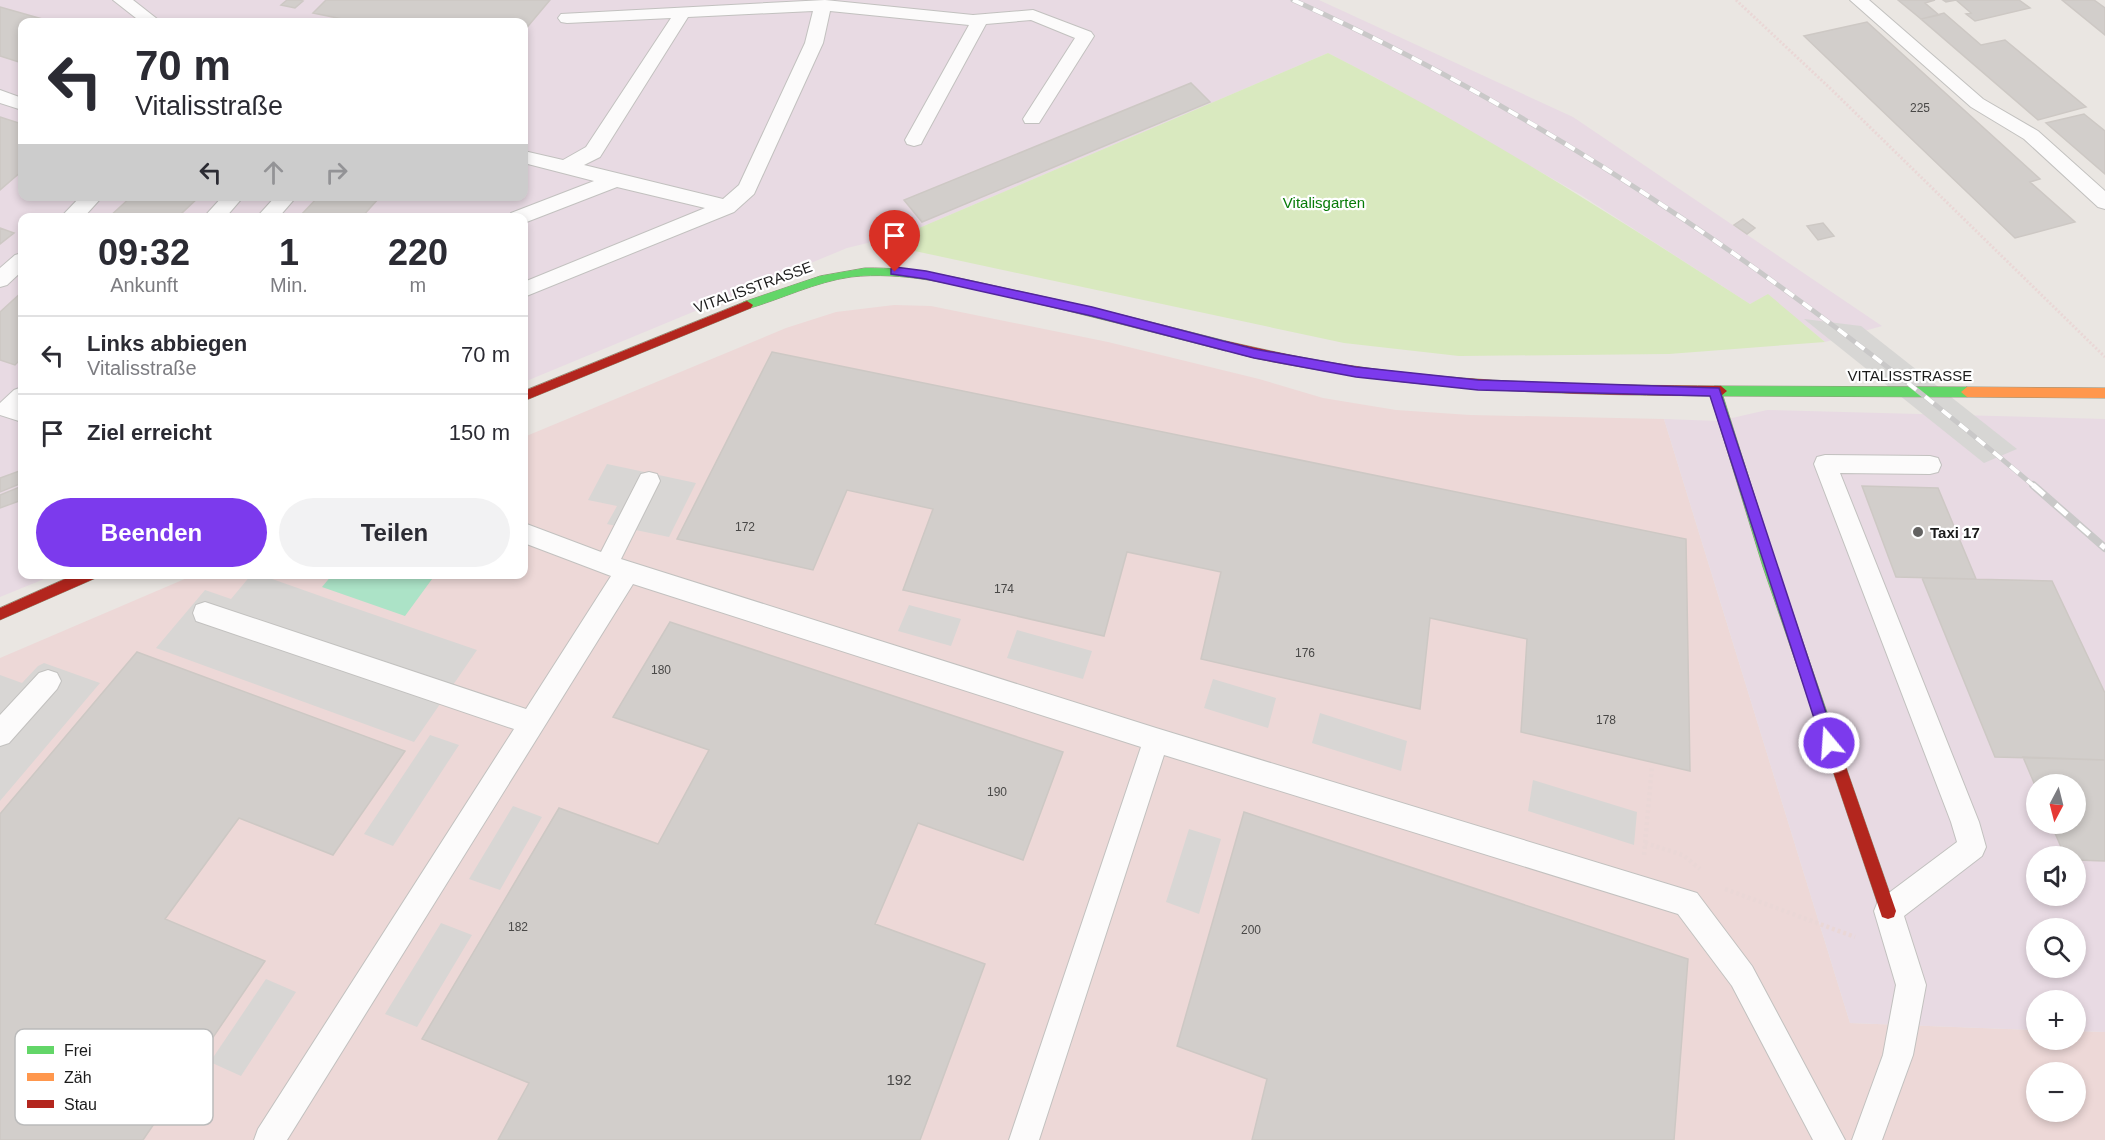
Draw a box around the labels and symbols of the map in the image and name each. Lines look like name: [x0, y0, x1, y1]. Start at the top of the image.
house number: 225: [1910, 101, 1930, 115]
park label: Vitalisgarten: [1283, 194, 1365, 211]
pin: [869, 210, 920, 272]
street label: VITALISSTRASSE: [691, 258, 815, 316]
street label: VITALISSTRASSE: [1848, 367, 1972, 384]
house number: 172: [735, 520, 755, 534]
place label: Taxi 17: [1930, 524, 1980, 541]
marker: Taxi 17: [1911, 525, 1925, 539]
house number: 174: [994, 582, 1014, 596]
house number: 176: [1295, 646, 1315, 660]
house number: 180: [651, 663, 671, 677]
position arrow: [1797, 711, 1861, 775]
house number: 178: [1596, 713, 1616, 727]
north arrow: [2026, 774, 2086, 834]
house number: 190: [987, 785, 1007, 799]
house number: 182: [508, 920, 528, 934]
house number: 200: [1241, 923, 1261, 937]
legend: [15, 1029, 213, 1125]
text: Frei: [64, 1042, 92, 1059]
text: Zäh: [64, 1069, 92, 1086]
house number: 192: [886, 1071, 912, 1088]
text: Stau: [64, 1096, 97, 1113]

